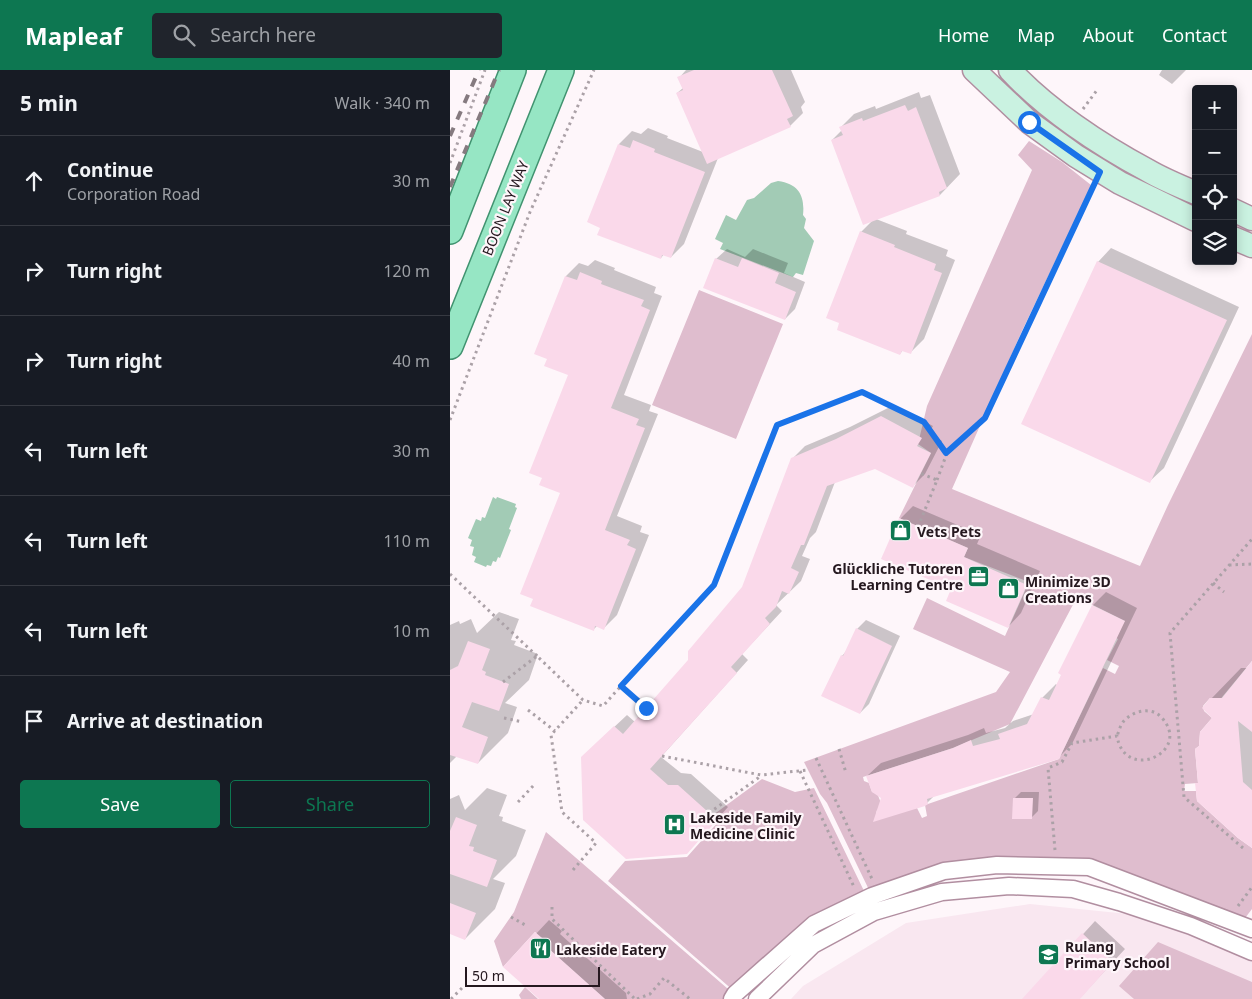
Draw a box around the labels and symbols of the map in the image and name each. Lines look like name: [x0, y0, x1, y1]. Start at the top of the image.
route start: [1018, 111, 1041, 134]
street label: BOON LAY WAY: [477, 158, 533, 258]
shop icon: Vets Pets: [889, 519, 913, 543]
place label: Vets Pets: [917, 522, 981, 541]
place label: Glückliche Tutoren Learning Centre: [832, 559, 963, 594]
office icon: Glückliche Tutoren Learning Centre: [967, 564, 991, 588]
place label: Minimize 3D Creations: [1025, 572, 1111, 607]
shop icon: Minimize 3D Creations: [997, 577, 1021, 601]
route end: [635, 697, 658, 720]
place label: Lakeside Family Medicine Clinic: [690, 808, 801, 843]
hospital icon: Lakeside Family Medicine Clinic: [662, 813, 686, 837]
restaurant icon: Lakeside Eatery: [528, 937, 552, 961]
place label: Rulang Primary School: [1065, 937, 1170, 972]
place label: Lakeside Eatery: [556, 940, 666, 959]
school or university icon: Rulang Primary School: [1037, 942, 1061, 966]
scale bar: [465, 964, 600, 987]

